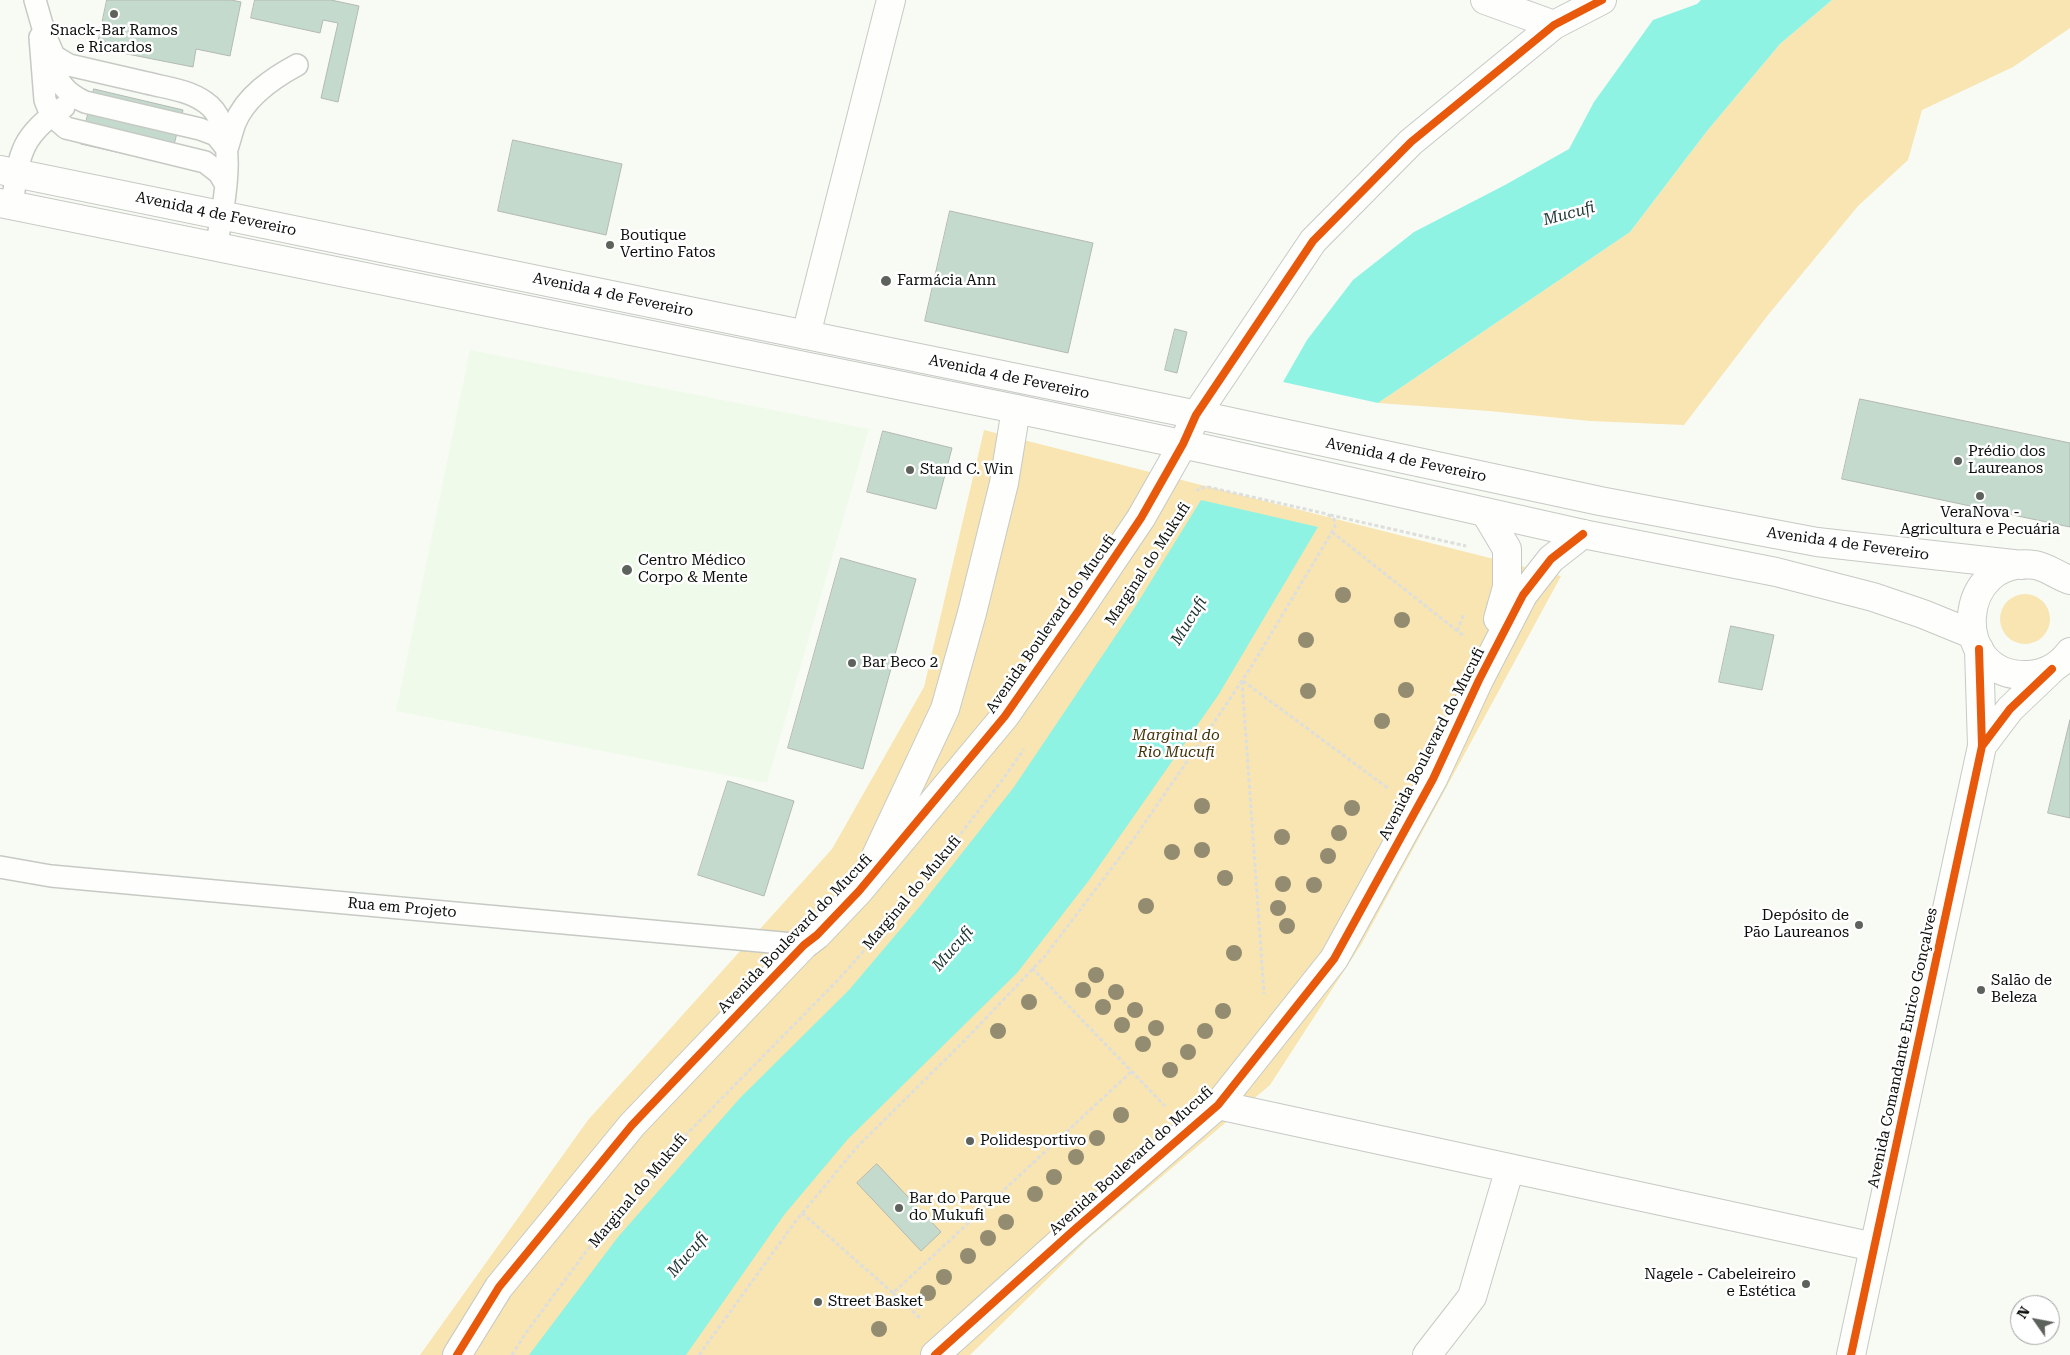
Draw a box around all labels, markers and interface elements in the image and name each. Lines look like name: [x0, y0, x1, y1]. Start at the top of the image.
marker: Snack-Bar Ramos e Ricardos: [108, 8, 120, 20]
place label: Snack-Bar Ramos e Ricardos: [50, 22, 178, 57]
street label: Avenida 4 de Fevereiro: [134, 188, 298, 240]
water label: Mucufi: [1541, 198, 1597, 230]
place label: Boutique Vertino Fatos: [620, 227, 715, 262]
marker: Boutique Vertino Fatos: [604, 239, 616, 251]
street label: Avenida 4 de Fevereiro: [531, 269, 695, 321]
place label: Farmácia Ann: [897, 272, 996, 290]
marker: Farmácia Ann: [879, 274, 893, 288]
street label: Avenida 4 de Fevereiro: [927, 351, 1091, 403]
street label: Avenida 4 de Fevereiro: [1324, 434, 1488, 486]
place label: Prédio dos Laureanos: [1968, 443, 2045, 478]
marker: Prédio dos Laureanos: [1952, 455, 1964, 467]
place label: Stand C. Win: [920, 461, 1013, 479]
marker: Stand C. Win: [904, 464, 916, 476]
marker: VeraNova - Agricultura e Pecuária: [1974, 490, 1986, 502]
street label: Marginal do Mukufi: [1102, 499, 1194, 629]
place label: VeraNova - Agricultura e Pecuária: [1900, 504, 2060, 539]
street label: Avenida 4 de Fevereiro: [1766, 524, 1930, 564]
street label: Avenida Boulevard do Mucufi: [982, 531, 1120, 717]
place label: Centro Médico Corpo & Mente: [638, 552, 748, 587]
marker: Centro Médico Corpo & Mente: [620, 563, 634, 577]
water label: Mucufi: [1167, 593, 1211, 649]
street label: Avenida Boulevard do Mucufi: [1375, 645, 1489, 843]
place label: Bar Beco 2: [862, 654, 938, 672]
marker: Bar Beco 2: [846, 657, 858, 669]
park label: Marginal do Rio Mucufi: [1132, 727, 1220, 762]
street label: Marginal do Mukufi: [859, 833, 965, 953]
street label: Avenida Boulevard do Mucufi: [714, 851, 876, 1017]
street label: Rua em Projeto: [347, 894, 457, 922]
street label: Avenida Comandante Eurico Gonçalves: [1864, 906, 1942, 1190]
place label: Depósito de Pão Laureanos: [1744, 907, 1849, 942]
marker: Depósito de Pão Laureanos: [1853, 919, 1865, 931]
water label: Mucufi: [928, 923, 978, 975]
place label: Salão de Beleza: [1991, 972, 2052, 1007]
marker: Salão de Beleza: [1975, 984, 1987, 996]
street label: Avenida Boulevard do Mucufi: [1045, 1083, 1217, 1239]
street label: Marginal do Mukufi: [585, 1131, 691, 1251]
place label: Polidesportivo: [980, 1132, 1086, 1150]
marker: Polidesportivo: [964, 1135, 976, 1147]
place label: Bar do Parque do Mukufi: [909, 1190, 1010, 1225]
marker: Bar do Parque do Mukufi: [893, 1202, 905, 1214]
water label: Mucufi: [663, 1229, 713, 1281]
place label: Nagele - Cabeleireiro e Estética: [1644, 1266, 1796, 1301]
marker: Nagele - Cabeleireiro e Estética: [1800, 1278, 1812, 1290]
place label: Street Basket: [828, 1293, 923, 1311]
north arrow: [2010, 1295, 2060, 1345]
marker: Street Basket: [812, 1296, 824, 1308]
text: N: [2014, 1303, 2033, 1321]

